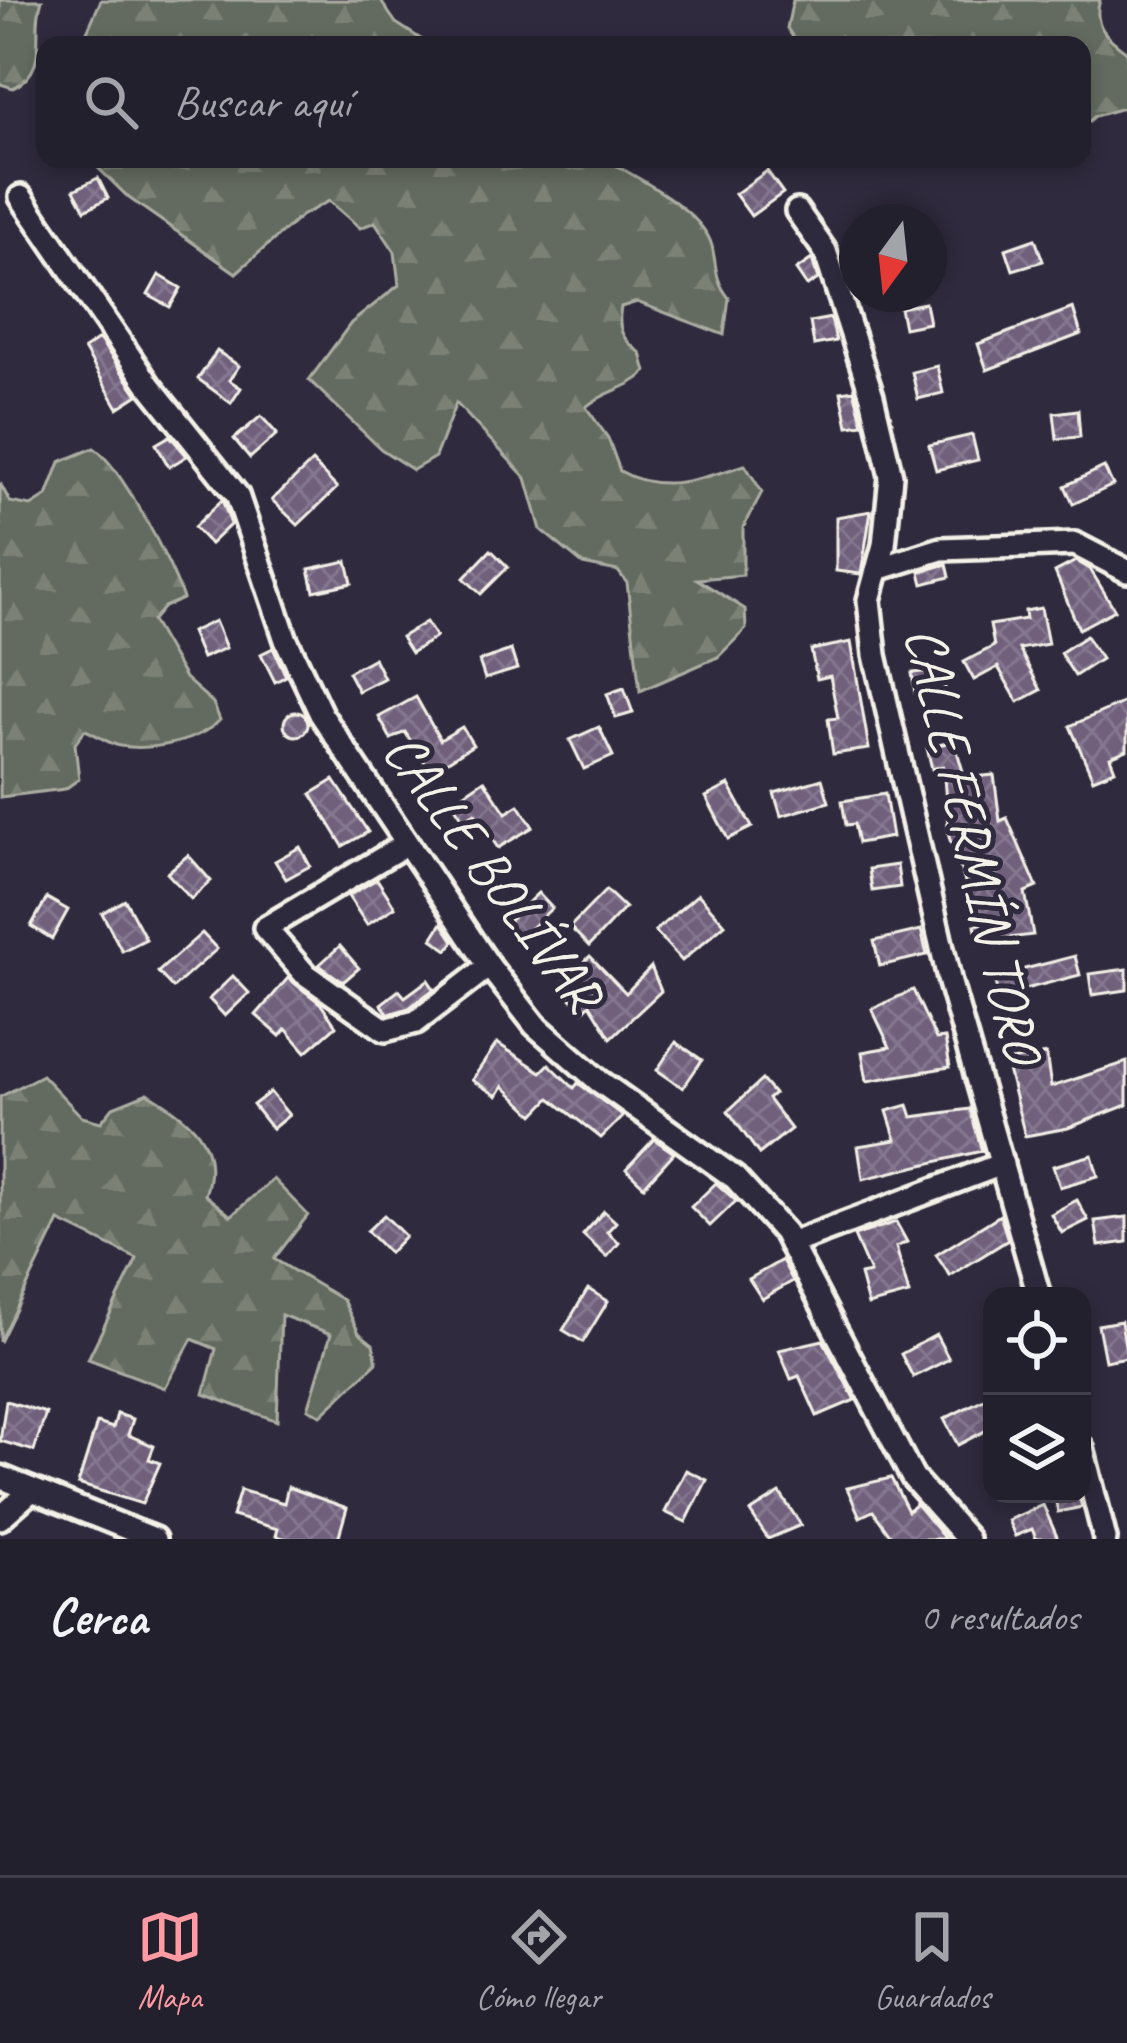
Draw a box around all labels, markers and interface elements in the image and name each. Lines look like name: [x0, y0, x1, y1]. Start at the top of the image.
search box: [36, 36, 1091, 168]
icon: search: [78, 69, 144, 135]
text: Buscar aquí: [174, 74, 350, 131]
north arrow: [839, 204, 947, 312]
street label: CALLE FERMÍN TORO: [889, 619, 1060, 1073]
street label: CALLE BOLÍVAR: [368, 717, 622, 1029]
map controls: [983, 1287, 1091, 1503]
button: locate: [983, 1287, 1091, 1395]
button: layers: [983, 1395, 1091, 1503]
text: Cerca: [48, 1585, 147, 1649]
text: 0 resultados: [920, 1593, 1079, 1642]
tab: Mapa: [137, 1904, 203, 2018]
tab: Cómo llegar: [476, 1904, 601, 2018]
tab: Guardados: [875, 1904, 990, 2018]

